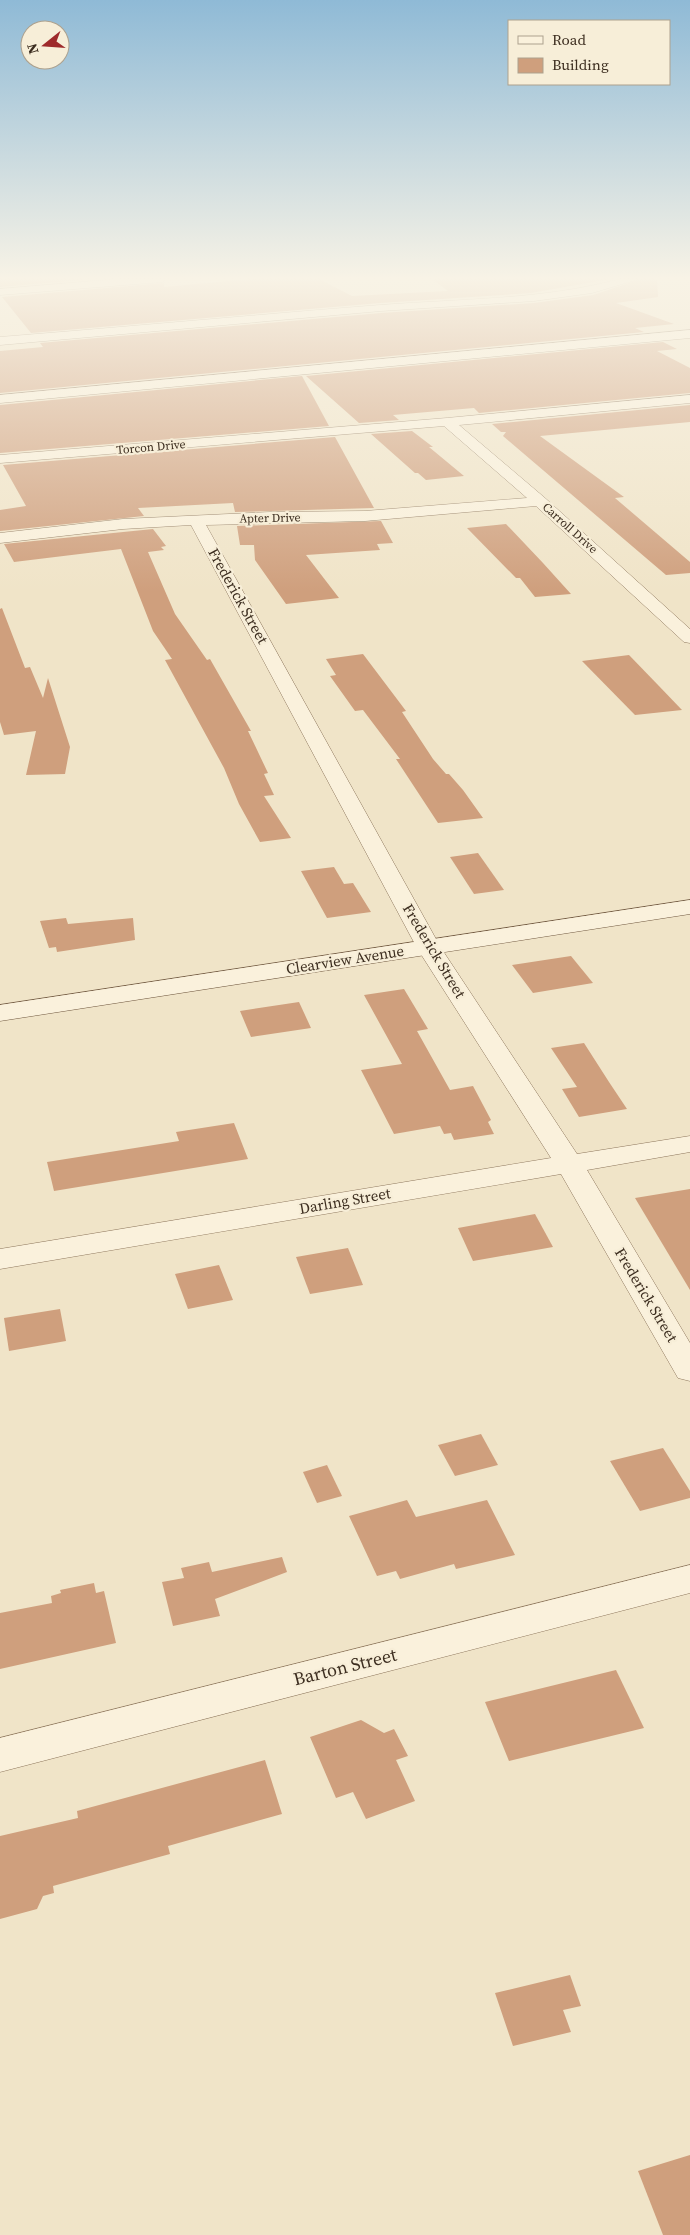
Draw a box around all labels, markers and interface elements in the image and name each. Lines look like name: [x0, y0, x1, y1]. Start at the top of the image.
north arrow: [20, 20, 70, 70]
legend: [508, 20, 670, 85]
text: Road: [552, 29, 586, 50]
text: N: [22, 41, 44, 57]
text: Building: [552, 54, 609, 75]
street label: Torcon Drive: [116, 436, 186, 458]
street label: Carroll Drive: [539, 499, 601, 557]
street label: Apter Drive: [239, 509, 301, 527]
street label: Frederick Street: [203, 544, 274, 648]
street label: Frederick Street: [398, 900, 471, 1002]
street label: Clearview Avenue: [284, 940, 406, 979]
street label: Darling Street: [298, 1182, 392, 1219]
street label: Frederick Street: [610, 1244, 683, 1346]
street label: Barton Street: [291, 1642, 399, 1691]

